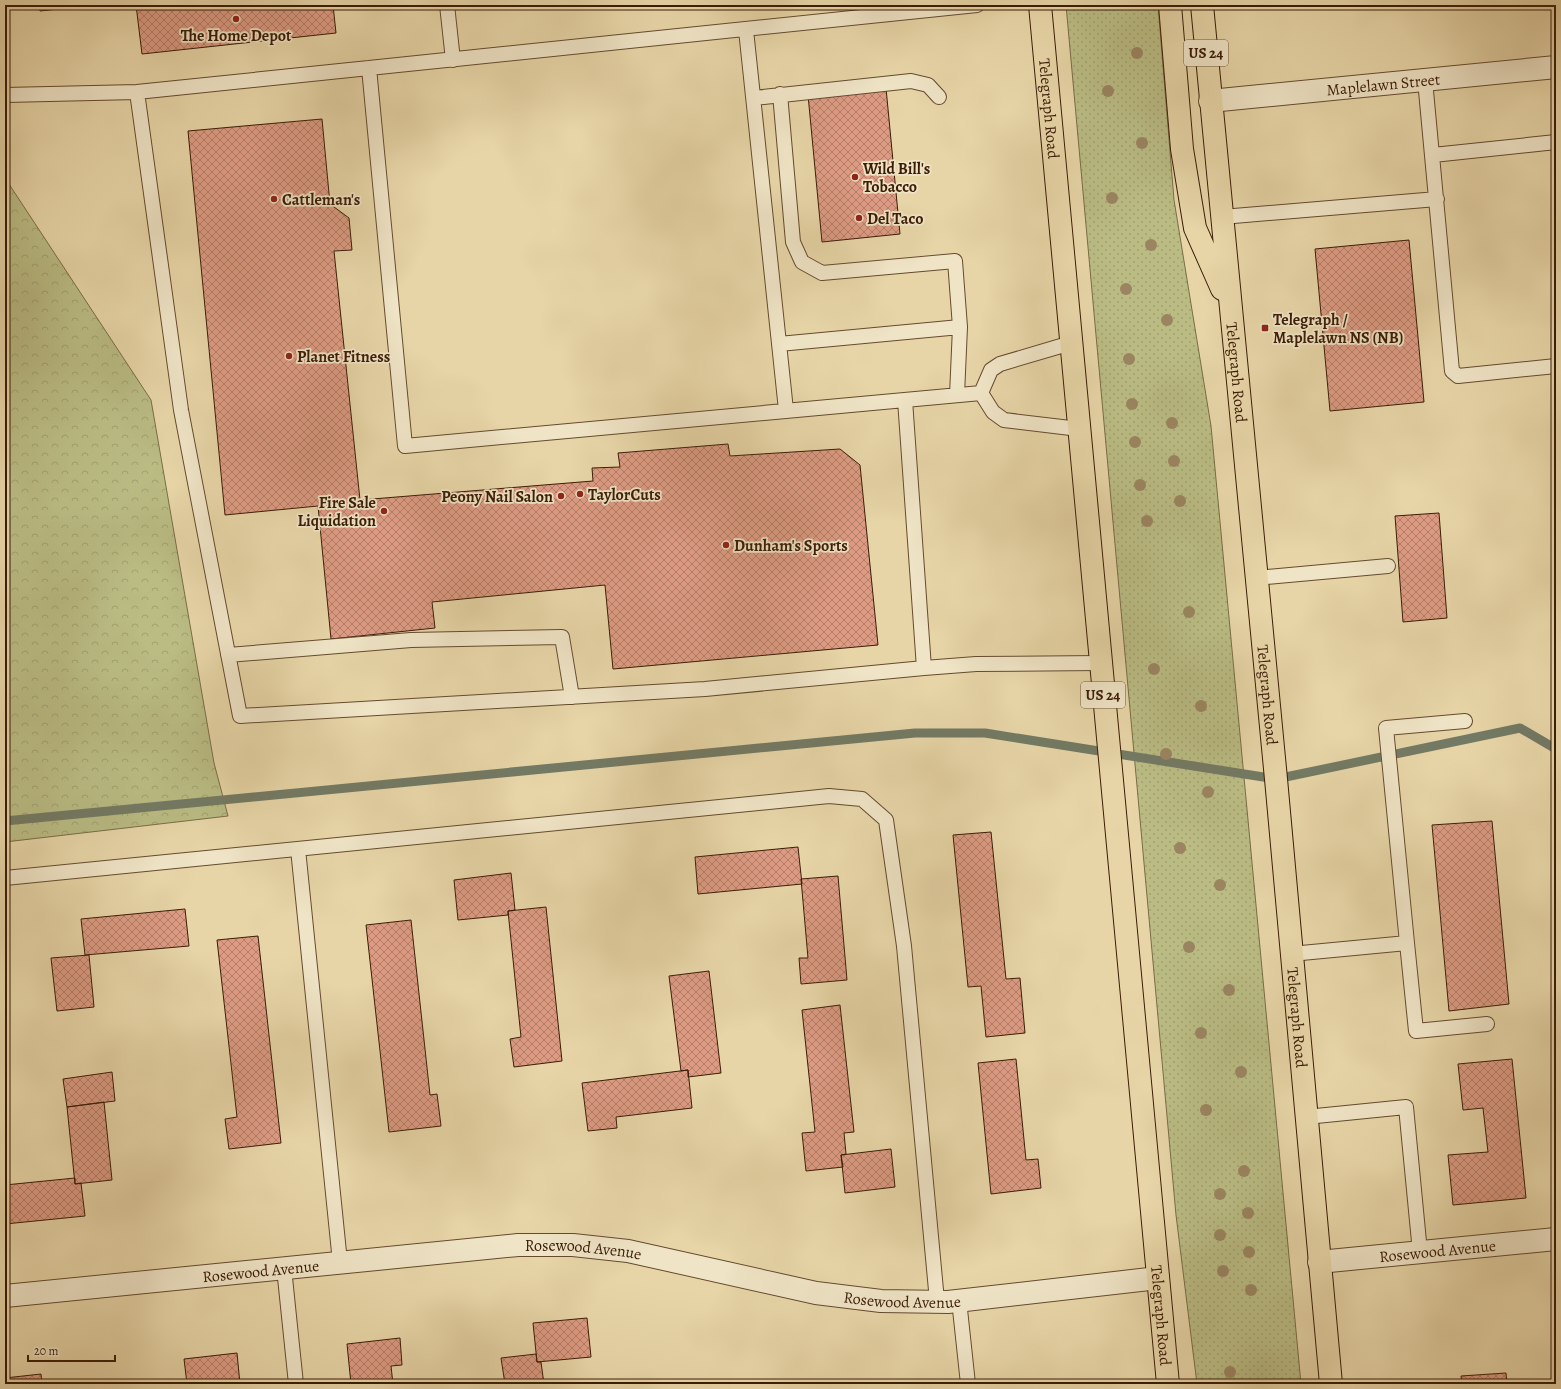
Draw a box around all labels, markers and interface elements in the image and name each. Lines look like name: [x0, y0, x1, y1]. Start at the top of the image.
marker: The Home Depot: [231, 14, 241, 24]
place label: The Home Depot: [181, 25, 292, 47]
road number: US 24: [1184, 40, 1228, 66]
street label: Telegraph Road: [1033, 57, 1064, 160]
street label: Maplelawn Street: [1325, 68, 1441, 102]
place label: Wild Bill's Tobacco: [862, 158, 930, 198]
marker: Wild Bill's Tobacco: [850, 172, 860, 182]
place label: Cattleman's: [282, 189, 360, 211]
marker: Cattleman's: [269, 194, 279, 204]
place label: Del Taco: [867, 208, 923, 230]
marker: Del Taco: [854, 213, 864, 223]
place label: Telegraph / Maplelawn NS (NB): [1273, 309, 1403, 349]
street label: Telegraph Road: [1220, 321, 1252, 424]
marker: Telegraph / Maplelawn NS (NB): [1260, 323, 1270, 333]
place label: Planet Fitness: [297, 346, 390, 368]
marker: Planet Fitness: [284, 351, 294, 361]
place label: TaylorCuts: [588, 484, 661, 506]
place label: Peony Nail Salon: [441, 486, 553, 508]
marker: TaylorCuts: [575, 489, 585, 499]
marker: Peony Nail Salon: [556, 491, 566, 501]
place label: Fire Sale Liquidation: [298, 492, 376, 532]
marker: Fire Sale Liquidation: [379, 506, 389, 516]
place label: Dunham's Sports: [734, 535, 848, 557]
marker: Dunham's Sports: [721, 540, 731, 550]
street label: Telegraph Road: [1251, 644, 1283, 747]
road number: US 24: [1081, 682, 1125, 708]
street label: Telegraph Road: [1281, 966, 1312, 1069]
street label: Rosewood Avenue: [525, 1235, 644, 1266]
street label: Rosewood Avenue: [1378, 1235, 1497, 1268]
street label: Rosewood Avenue: [201, 1255, 320, 1288]
street label: Telegraph Road: [1145, 1264, 1176, 1367]
street label: Rosewood Avenue: [842, 1286, 962, 1314]
scale bar: [28, 1337, 115, 1363]
text: 20 m: [34, 1343, 58, 1359]

